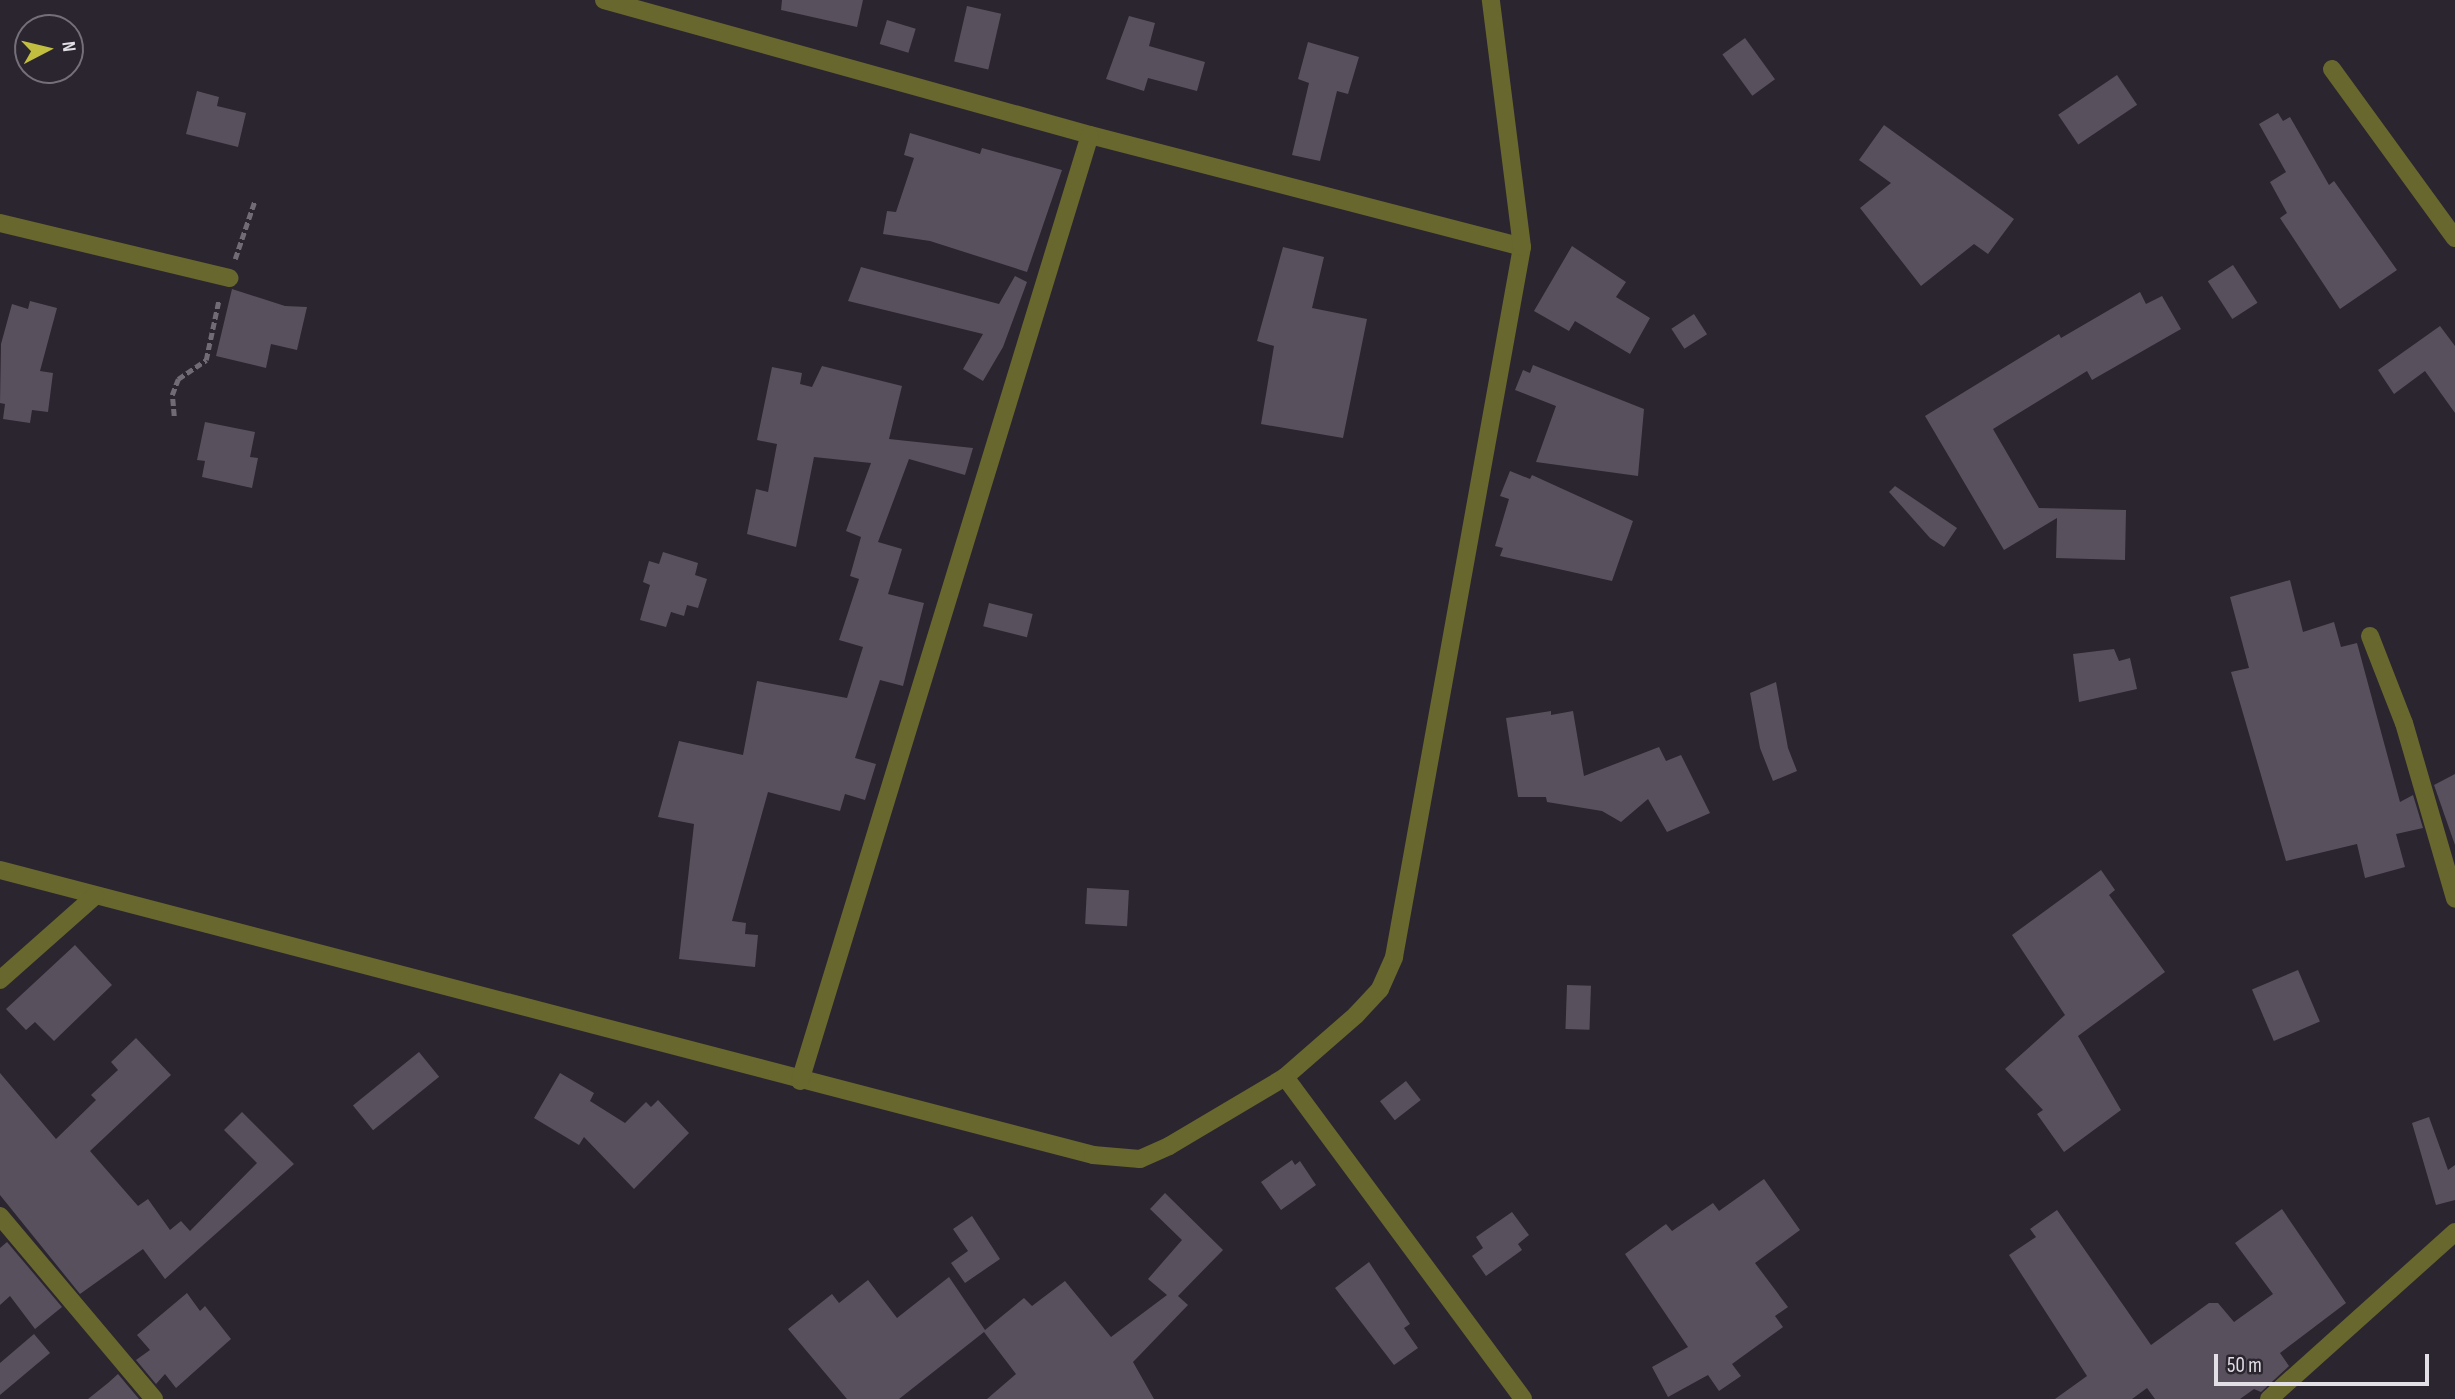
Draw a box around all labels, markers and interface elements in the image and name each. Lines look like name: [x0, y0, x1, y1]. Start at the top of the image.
north arrow: [14, 14, 84, 84]
text: N: [56, 40, 80, 53]
scale bar: [2217, 1340, 2432, 1384]
text: 50 m: [2227, 1353, 2262, 1378]

